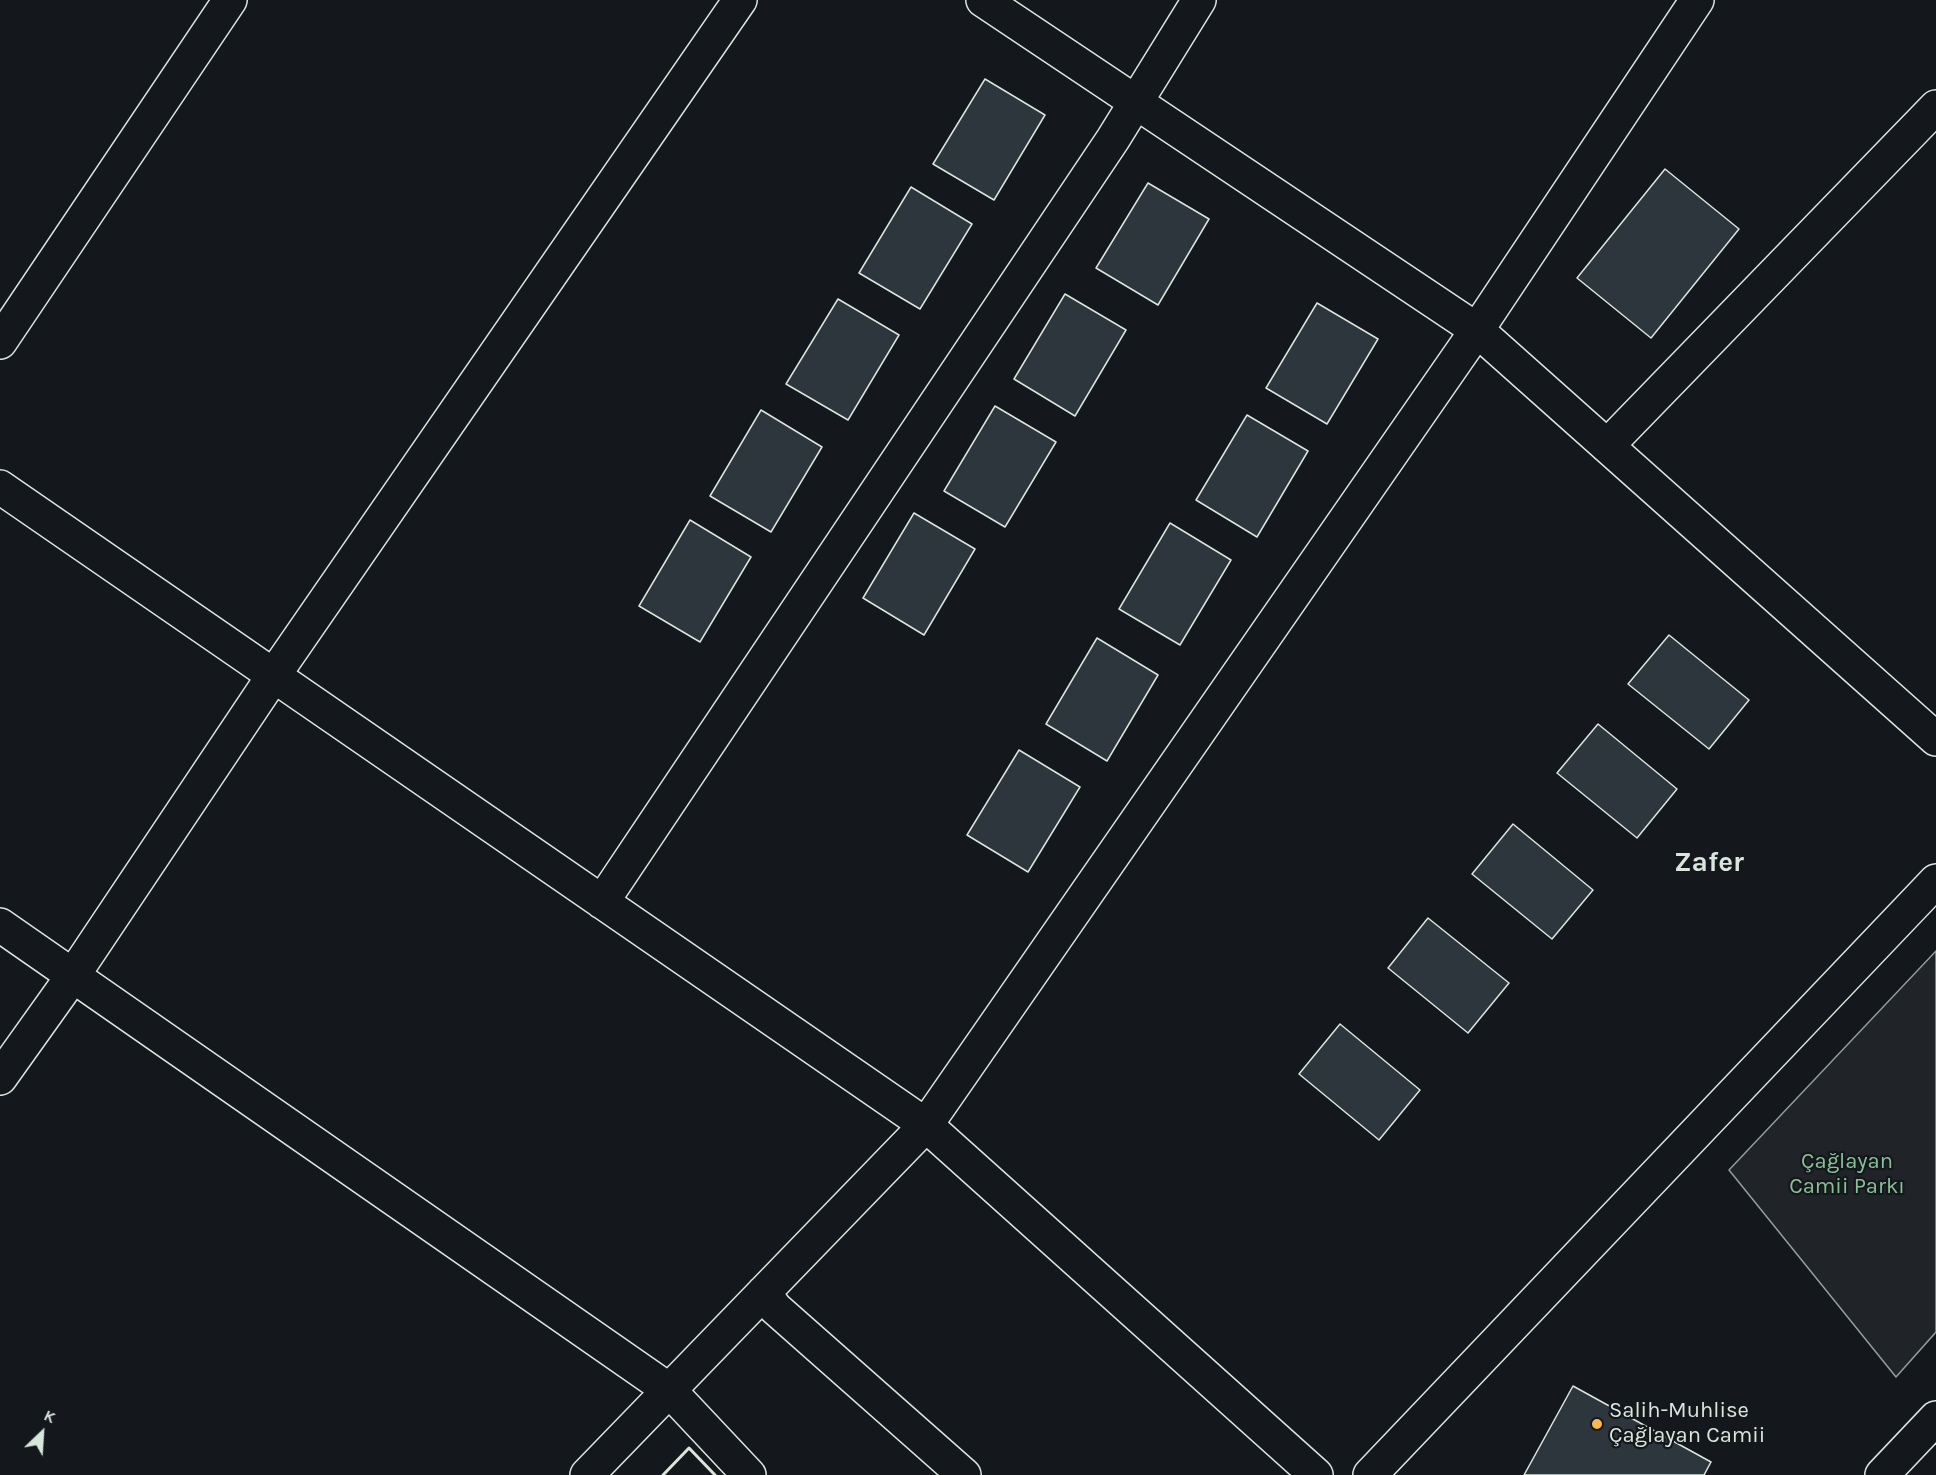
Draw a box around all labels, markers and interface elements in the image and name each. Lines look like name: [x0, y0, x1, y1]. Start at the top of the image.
district label: Zafer: [1674, 846, 1744, 880]
park label: Çağlayan Camii Parkı: [1789, 1149, 1905, 1200]
place label: Salih-Muhlise Çağlayan Camii: [1609, 1398, 1765, 1450]
north arrow: [12, 1403, 72, 1463]
text: K: [41, 1405, 59, 1427]
marker: Salih-Muhlise Çağlayan Camii: [1590, 1417, 1604, 1431]

